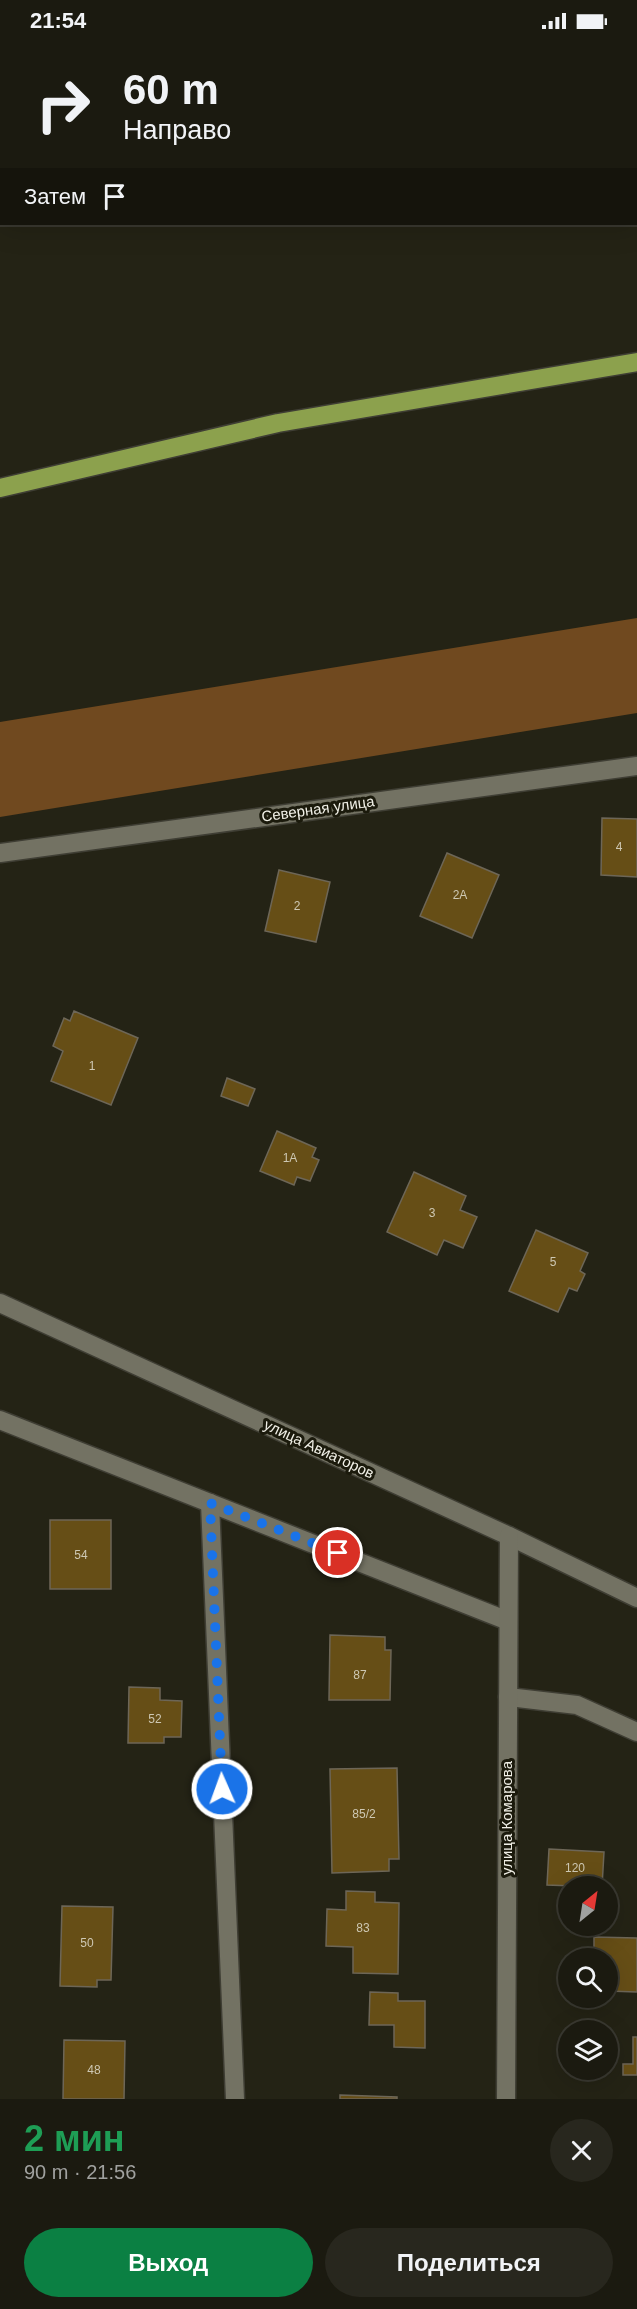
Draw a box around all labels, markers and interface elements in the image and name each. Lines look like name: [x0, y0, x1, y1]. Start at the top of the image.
text: 21:54: [30, 8, 86, 33]
icon: right: [24, 66, 102, 144]
text: 60 m: [123, 66, 219, 113]
text: Направо: [123, 115, 231, 145]
icon: arrive: [98, 180, 131, 213]
text: Затем: [24, 184, 86, 209]
street label: Северная улица: [260, 792, 376, 825]
house number: 4: [616, 840, 623, 854]
house number: 2А: [453, 888, 467, 902]
house number: 2: [294, 899, 301, 913]
house number: 1: [89, 1059, 96, 1073]
house number: 1А: [283, 1151, 297, 1165]
house number: 3: [429, 1206, 436, 1220]
house number: 5: [550, 1255, 557, 1269]
street label: улица Авиаторов: [261, 1416, 377, 1482]
pin: [312, 1527, 363, 1578]
icon: arrive: [321, 1536, 354, 1569]
house number: 54: [74, 1548, 88, 1562]
house number: 87: [353, 1668, 367, 1682]
house number: 52: [148, 1712, 162, 1726]
position arrow: [190, 1757, 254, 1821]
street label: улица Комарова: [498, 1760, 515, 1875]
house number: 85/2: [352, 1807, 376, 1821]
house number: 120: [565, 1861, 585, 1875]
north arrow: [558, 1876, 618, 1936]
map controls: [558, 1876, 618, 2080]
house number: 83: [356, 1921, 370, 1935]
house number: 50: [80, 1936, 94, 1950]
button: search: [558, 1948, 618, 2008]
button: layers: [558, 2020, 618, 2080]
house number: 48: [87, 2063, 101, 2077]
text: 2 мин: [24, 2118, 125, 2159]
button: close: [550, 2119, 613, 2182]
text: 90 m · 21:56: [24, 2161, 136, 2183]
button: Выход: [24, 2228, 313, 2297]
button: Поделиться: [325, 2228, 613, 2297]

